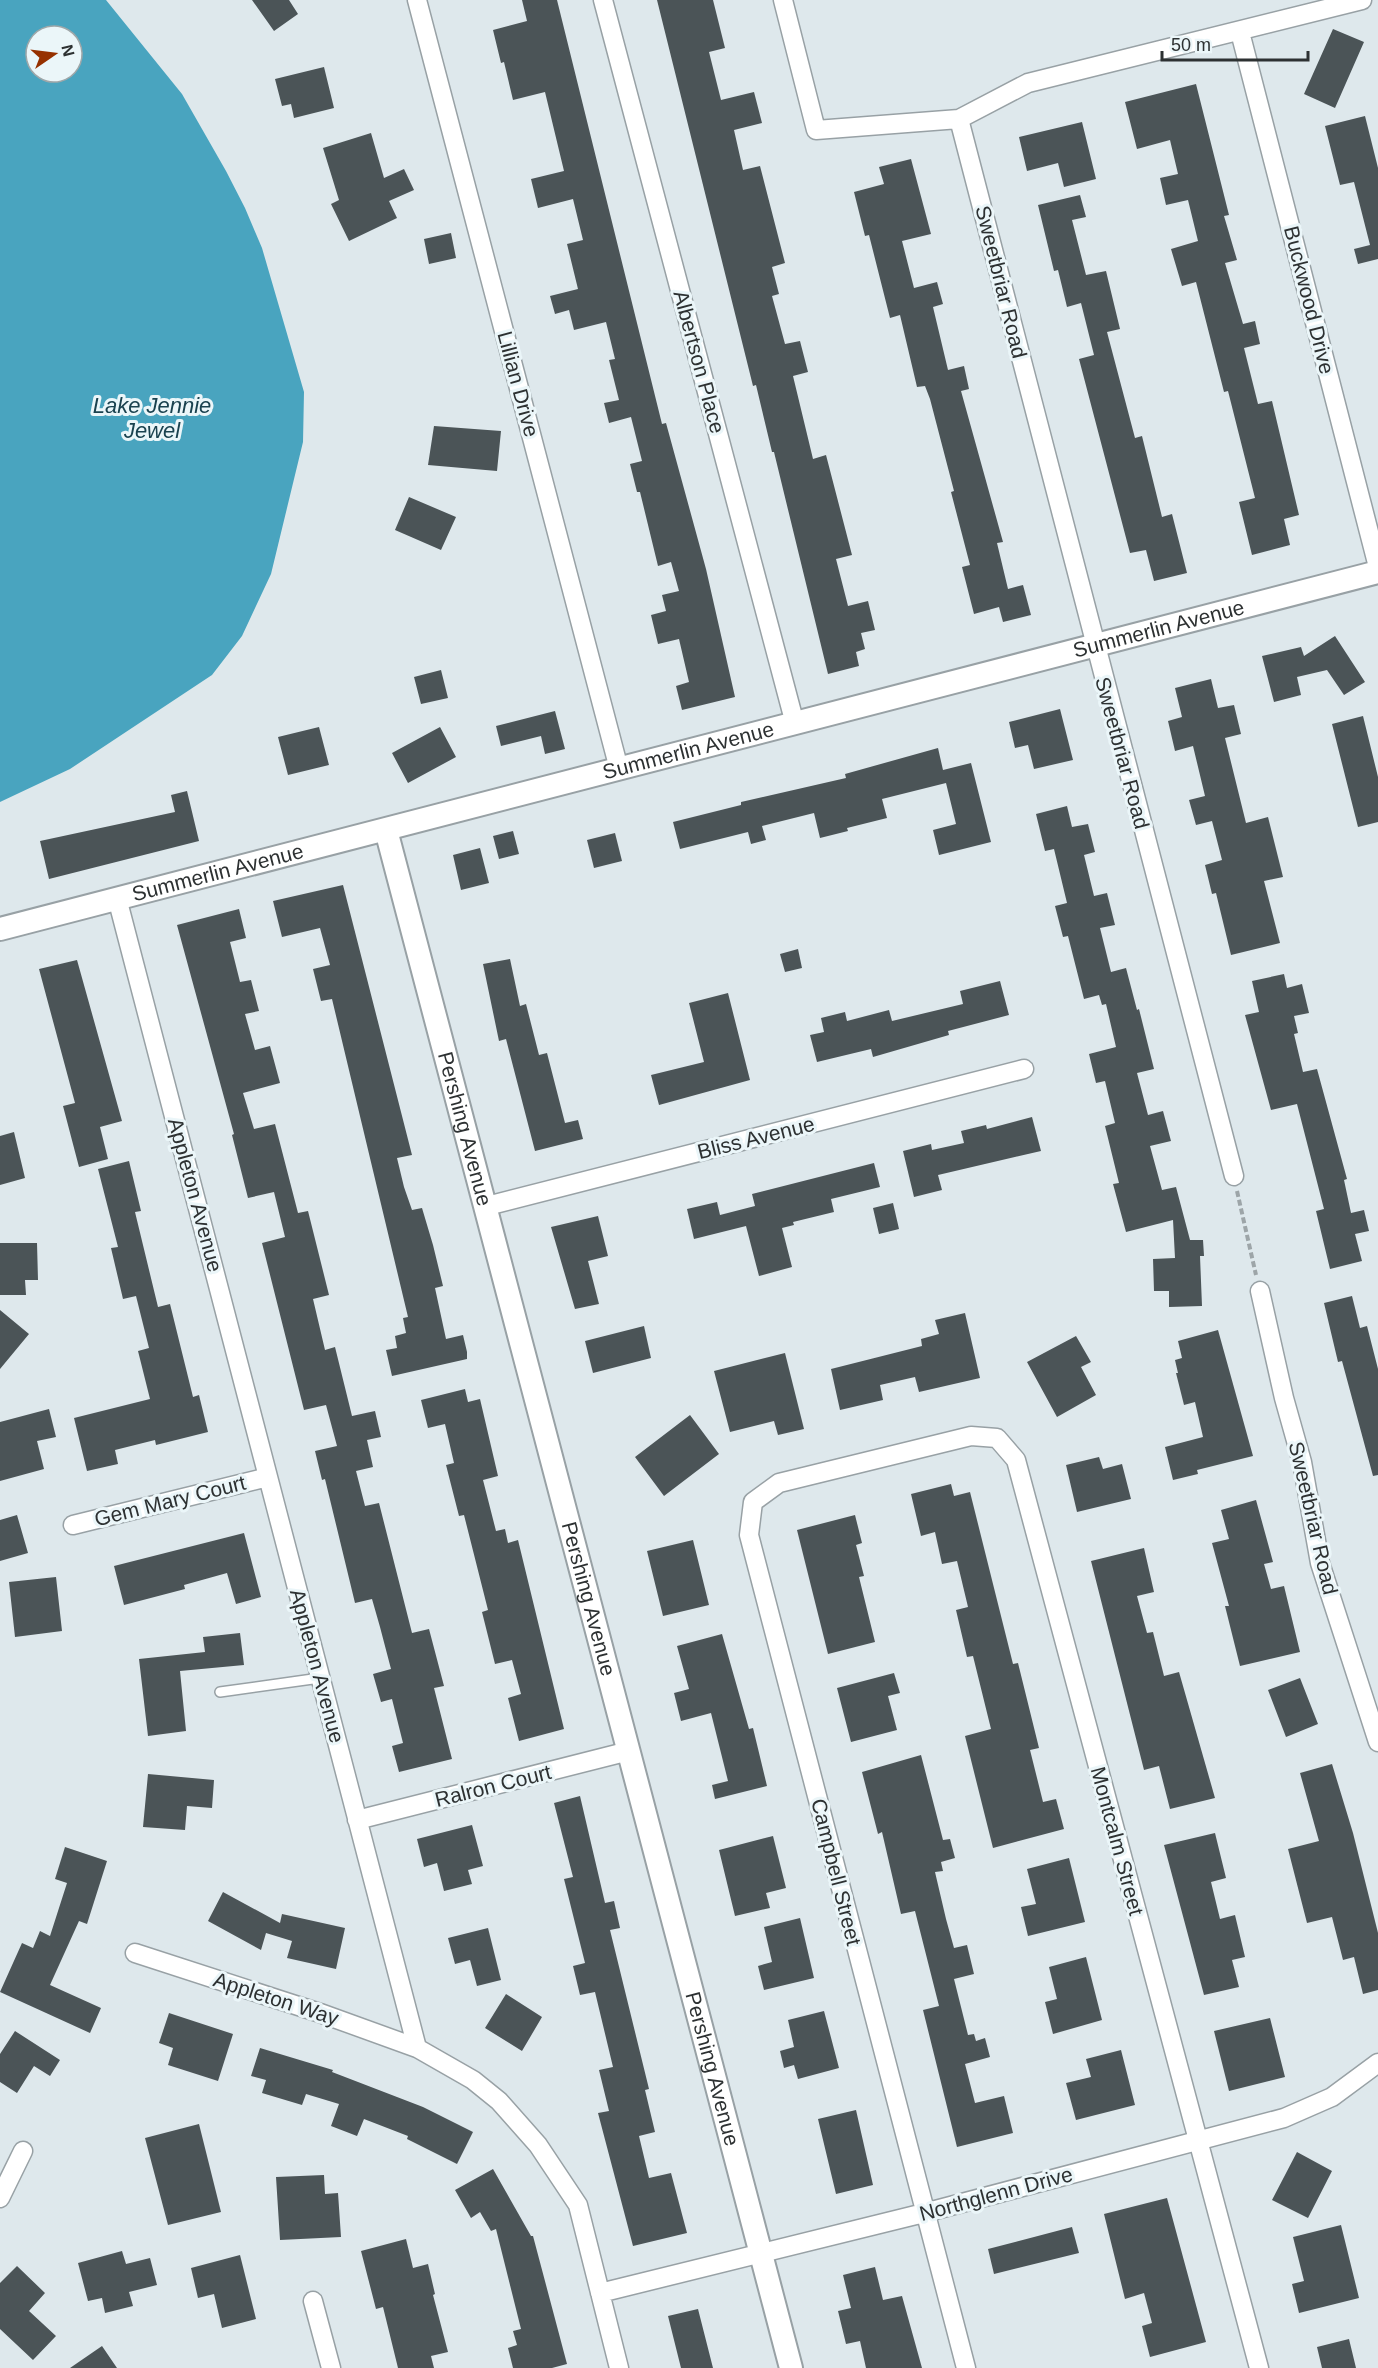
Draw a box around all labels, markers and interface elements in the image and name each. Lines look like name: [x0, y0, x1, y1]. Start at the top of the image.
north arrow: [24, 24, 84, 84]
scale bar: [1162, 24, 1308, 62]
text: 50 m: [1171, 35, 1211, 55]
text: N: [58, 43, 78, 58]
street label: Sweetbriar Road: [971, 203, 1032, 361]
street label: Buckwood Drive: [1280, 223, 1339, 376]
street label: Albertson Place: [669, 288, 730, 436]
street label: Lillian Drive: [493, 328, 544, 439]
water label: Lake Jennie Jewel: [93, 393, 211, 443]
street label: Summerlin Avenue: [1071, 595, 1247, 662]
street label: Sweetbriar Road: [1091, 674, 1154, 831]
street label: Summerlin Avenue: [600, 717, 776, 783]
street label: Summerlin Avenue: [130, 839, 306, 905]
street label: Pershing Avenue: [434, 1049, 496, 1208]
street label: Bliss Avenue: [695, 1112, 817, 1163]
street label: Appleton Avenue: [164, 1115, 227, 1274]
street label: Sweetbriar Road: [1285, 1439, 1342, 1597]
street label: Gem Mary Court: [92, 1471, 248, 1530]
street label: Pershing Avenue: [558, 1519, 620, 1678]
street label: Appleton Avenue: [286, 1586, 349, 1745]
street label: Ralron Court: [432, 1760, 554, 1811]
street label: Montcalm Street: [1087, 1764, 1148, 1918]
street label: Campbell Street: [807, 1796, 866, 1948]
street label: Appleton Way: [211, 1968, 342, 2030]
street label: Pershing Avenue: [681, 1989, 744, 2148]
street label: Northglenn Drive: [917, 2162, 1075, 2225]

